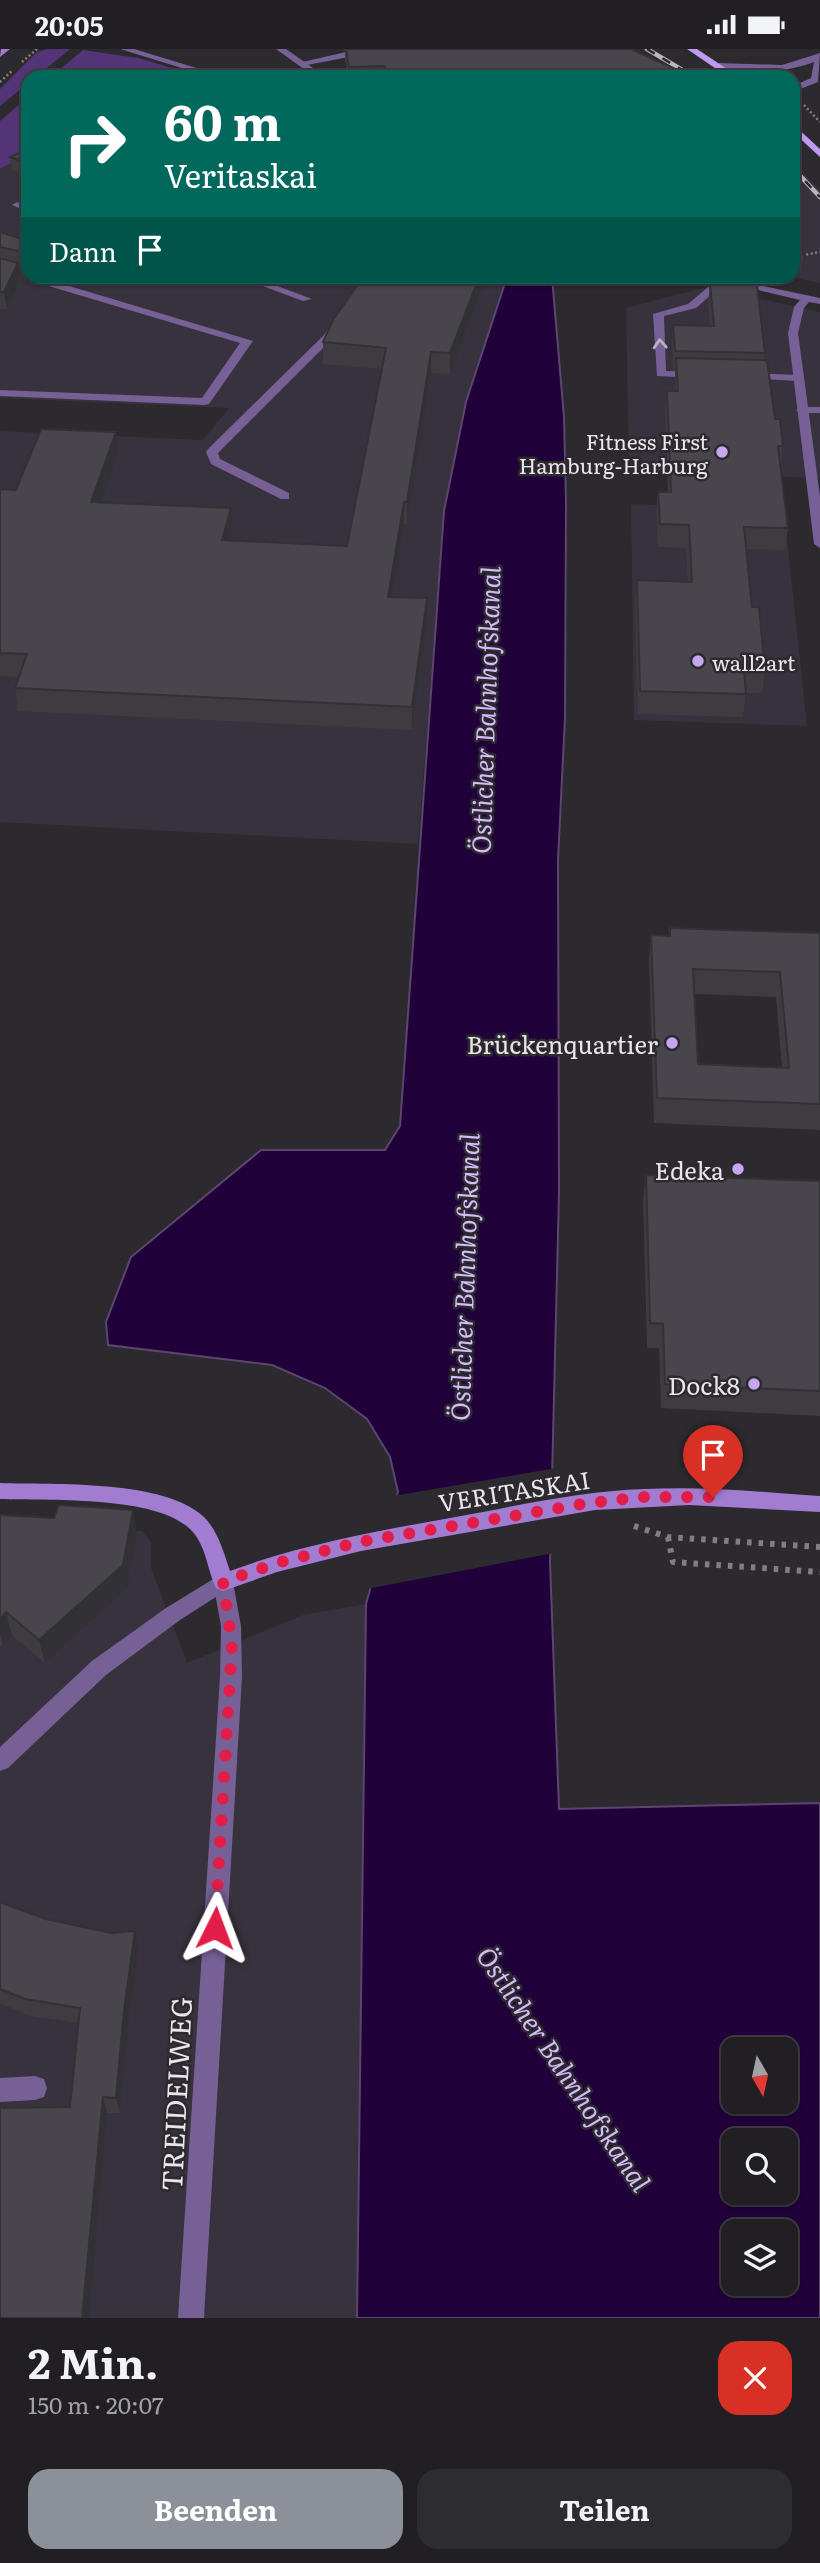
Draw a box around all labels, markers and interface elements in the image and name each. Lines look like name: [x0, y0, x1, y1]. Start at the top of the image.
text: 20:05: [35, 5, 104, 44]
text: 60 m: [164, 83, 281, 156]
icon: right: [49, 98, 140, 189]
text: Veritaskai: [164, 150, 317, 198]
text: Dann: [49, 231, 117, 270]
icon: arrive: [131, 231, 169, 269]
one-way arrow: [652, 338, 667, 349]
place label: Fitness First Hamburg-Harburg: [519, 425, 709, 480]
marker: Fitness First Hamburg-Harburg: [714, 444, 730, 460]
water label: Östlicher Bahnhofskanal: [459, 565, 509, 855]
place label: wall2art: [712, 646, 796, 677]
marker: wall2art: [690, 653, 706, 669]
place label: Brückenquartier: [467, 1026, 659, 1061]
marker: Brückenquartier: [664, 1035, 680, 1051]
water label: Östlicher Bahnhofskanal: [438, 1132, 488, 1422]
place label: Edeka: [655, 1152, 724, 1187]
marker: Edeka: [730, 1161, 746, 1177]
place label: Dock8: [668, 1367, 740, 1402]
marker: Dock8: [746, 1376, 762, 1392]
pin: [683, 1425, 743, 1497]
icon: arrive: [694, 1436, 732, 1474]
street label: VERITASKAI: [436, 1461, 592, 1519]
position arrow: [178, 1891, 252, 1965]
water label: Östlicher Bahnhofskanal: [468, 1938, 662, 2199]
street label: TREIDELWEG: [149, 1996, 201, 2192]
north arrow: [721, 2037, 798, 2114]
map controls: [721, 2037, 798, 2296]
button: search: [721, 2128, 798, 2205]
button: layers: [721, 2219, 798, 2296]
text: 2 Min.: [28, 2330, 159, 2392]
button: close: [718, 2341, 792, 2415]
text: 150 m · 20:07: [28, 2387, 164, 2421]
button: Beenden: [28, 2469, 403, 2549]
button: Teilen: [417, 2469, 792, 2549]

